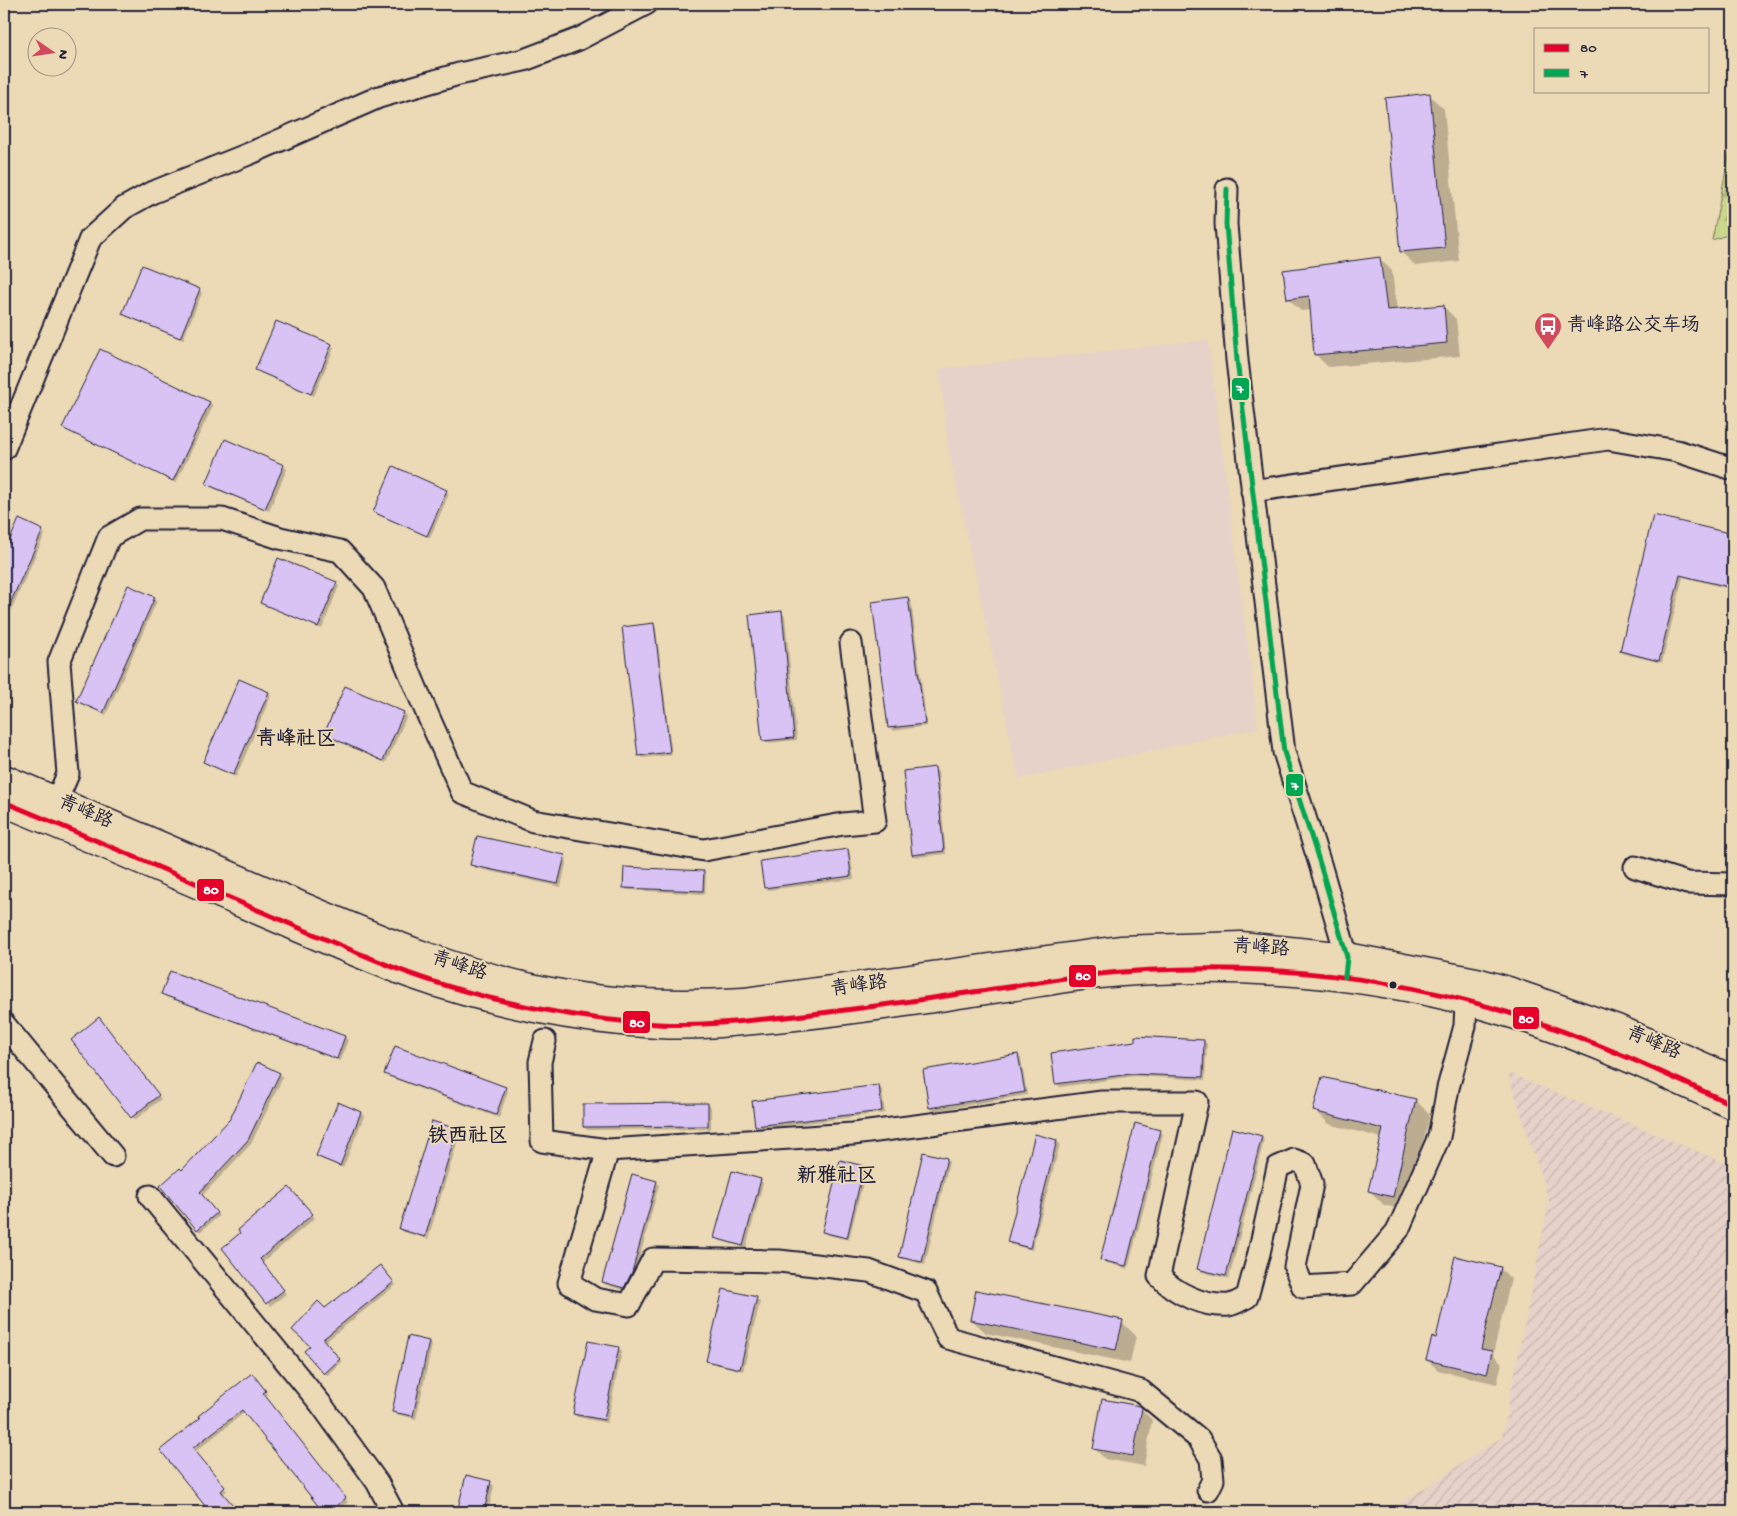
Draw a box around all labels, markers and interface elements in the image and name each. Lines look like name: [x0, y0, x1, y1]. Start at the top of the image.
north arrow: [28, 28, 78, 78]
legend: [1534, 28, 1710, 92]
text: 80: [1580, 40, 1597, 58]
text: N: [53, 48, 72, 61]
text: 7: [1579, 66, 1589, 84]
bus stop icon: 青峰路公交车场: [1533, 311, 1563, 350]
place label: 青峰路公交车场: [1567, 314, 1700, 338]
line badge: 7: [1231, 377, 1250, 401]
text: 7: [1235, 382, 1244, 399]
district label: 青峰社区: [256, 727, 336, 752]
line badge: 7: [1285, 773, 1304, 797]
text: 7: [1290, 779, 1299, 796]
street label: 青峰路: [54, 790, 116, 835]
line badge: 80: [196, 878, 225, 902]
text: 80: [203, 883, 219, 900]
street label: 青峰路: [1232, 935, 1290, 962]
street label: 青峰路: [428, 946, 490, 987]
line badge: 80: [1068, 964, 1097, 988]
text: 80: [1075, 969, 1091, 986]
street label: 青峰路: [829, 971, 889, 1002]
unlabelled marker: [1388, 980, 1398, 990]
line badge: 80: [1512, 1006, 1540, 1030]
line badge: 80: [622, 1010, 651, 1034]
text: 80: [1518, 1012, 1534, 1029]
text: 80: [629, 1016, 645, 1033]
street label: 青峰路: [1622, 1021, 1684, 1066]
district label: 铁西社区: [428, 1124, 508, 1149]
district label: 新雅社区: [797, 1164, 877, 1189]

